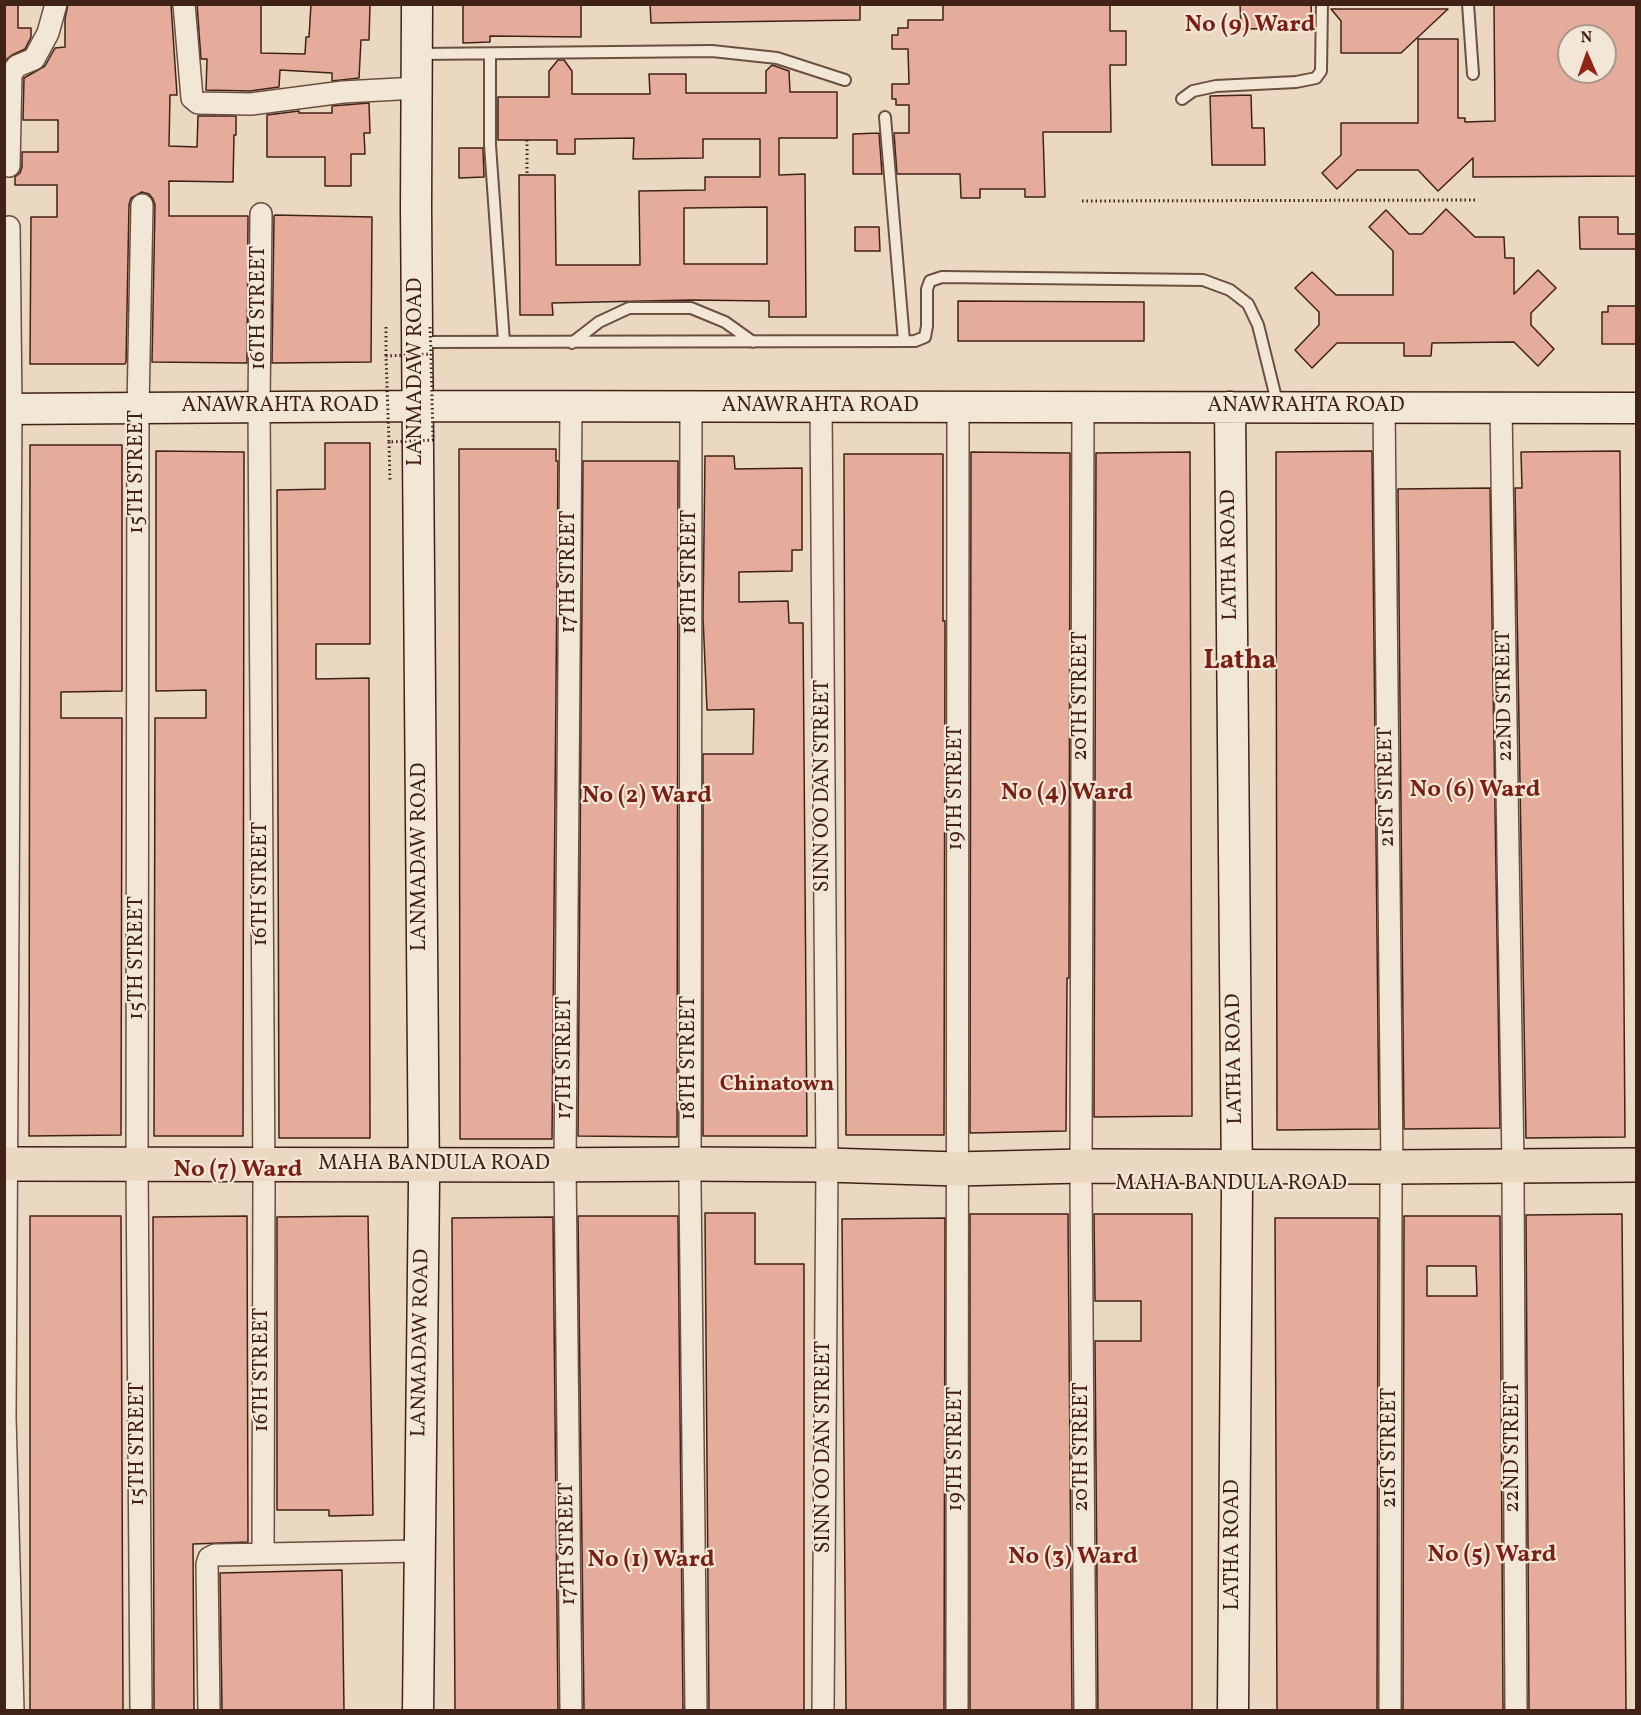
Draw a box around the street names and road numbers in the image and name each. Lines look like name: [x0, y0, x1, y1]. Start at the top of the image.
street label: 16TH STREET: [247, 246, 273, 370]
street label: LANMADAW ROAD: [404, 278, 430, 466]
street label: ANAWRAHTA ROAD: [181, 394, 379, 420]
street label: ANAWRAHTA ROAD: [721, 394, 919, 420]
street label: ANAWRAHTA ROAD: [1207, 394, 1405, 420]
street label: 15TH STREET: [125, 410, 151, 534]
street label: LATHA ROAD: [1217, 489, 1245, 621]
street label: 17TH STREET: [557, 510, 583, 634]
street label: 18TH STREET: [678, 510, 704, 634]
street label: 22ND STREET: [1492, 630, 1520, 762]
street label: 20TH STREET: [1069, 631, 1095, 761]
street label: SINN OO DAN STREET: [811, 680, 837, 892]
street label: 19TH STREET: [944, 726, 970, 850]
street label: 21ST STREET: [1374, 726, 1402, 848]
street label: LANMADAW ROAD: [408, 763, 434, 951]
street label: 16TH STREET: [249, 822, 275, 946]
street label: 15TH STREET: [125, 896, 151, 1020]
street label: LATHA ROAD: [1222, 993, 1250, 1125]
street label: 17TH STREET: [553, 996, 579, 1120]
street label: 18TH STREET: [677, 996, 703, 1120]
street label: MAHA BANDULA ROAD: [318, 1152, 550, 1178]
street label: MAHA BANDULA ROAD: [1115, 1172, 1347, 1198]
street label: LANMADAW ROAD: [408, 1249, 436, 1437]
street label: 16TH STREET: [250, 1308, 276, 1432]
street label: SINN OO DAN STREET: [812, 1341, 838, 1553]
street label: 22ND STREET: [1501, 1381, 1527, 1513]
street label: 15TH STREET: [126, 1382, 152, 1506]
street label: 20TH STREET: [1070, 1382, 1096, 1512]
street label: 19TH STREET: [944, 1387, 970, 1511]
street label: 21ST STREET: [1378, 1388, 1404, 1508]
street label: LATHA ROAD: [1221, 1479, 1247, 1611]
street label: 17TH STREET: [555, 1482, 583, 1606]

